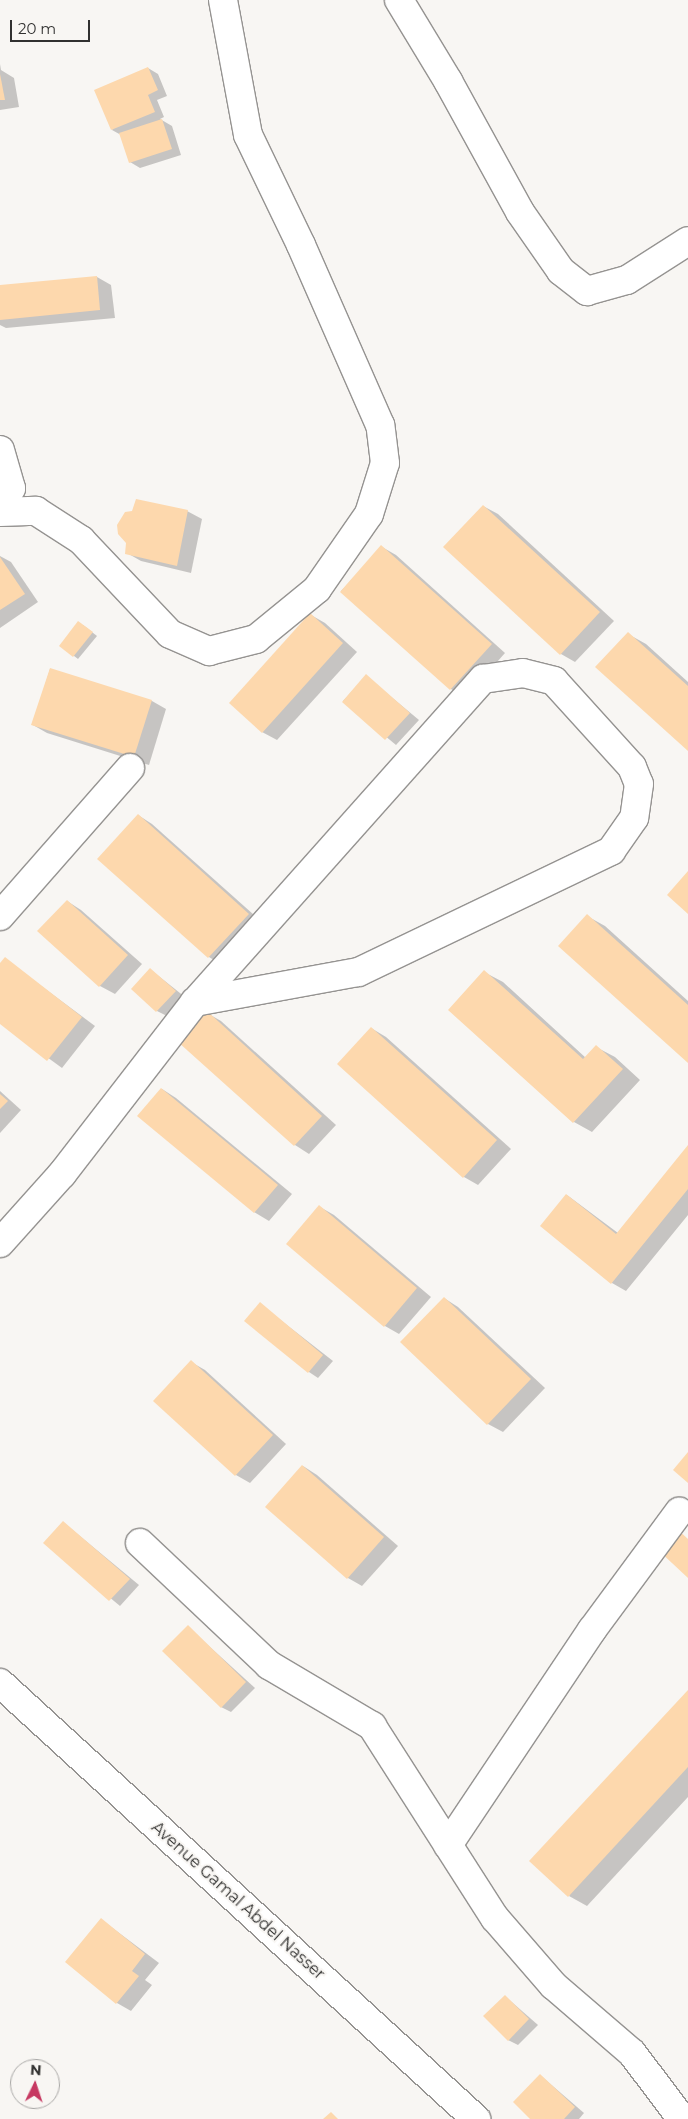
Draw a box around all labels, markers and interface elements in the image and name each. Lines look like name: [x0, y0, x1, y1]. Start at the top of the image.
scale bar: [12, 10, 92, 42]
text: 20 m: [18, 19, 56, 38]
street label: Avenue Gamal Abdel Nasser: [147, 1818, 329, 1984]
north arrow: [10, 2059, 60, 2109]
text: N: [30, 2061, 42, 2079]

